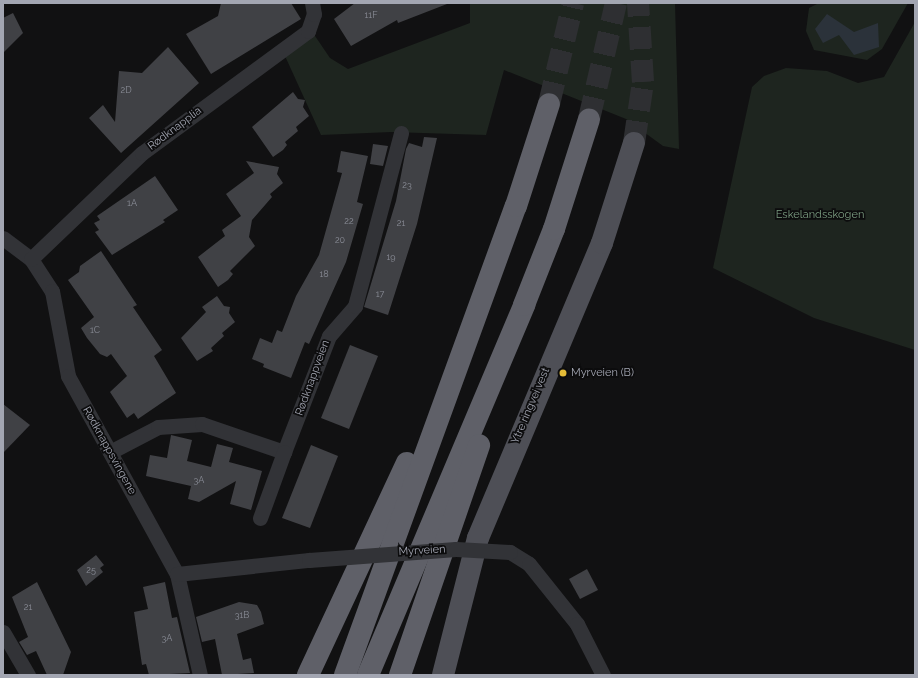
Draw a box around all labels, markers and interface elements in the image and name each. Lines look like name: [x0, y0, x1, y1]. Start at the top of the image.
house number: 11F: [364, 10, 378, 20]
house number: 2D: [120, 85, 132, 95]
street label: Rødknapplia: [146, 105, 204, 153]
house number: 23: [402, 180, 412, 190]
house number: 1A: [127, 198, 137, 208]
park label: Eskelandsskogen: [776, 208, 864, 222]
house number: 22: [344, 216, 354, 226]
house number: 21: [397, 218, 405, 228]
house number: 20: [335, 235, 345, 245]
house number: 19: [386, 252, 396, 262]
house number: 18: [319, 269, 329, 279]
house number: 17: [376, 289, 384, 299]
house number: 1C: [90, 325, 100, 335]
street label: Rødknappveien: [293, 338, 333, 418]
street label: Ytre ringvei vest: [509, 366, 553, 446]
place label: Myrveien (B): [571, 366, 634, 380]
marker: Myrveien (B): [558, 368, 568, 378]
street label: Rødknappsvingene: [79, 405, 139, 497]
house number: 3A: [194, 475, 204, 485]
street label: Myrveien: [398, 543, 446, 559]
house number: 25: [86, 565, 96, 575]
house number: 21: [24, 602, 32, 612]
house number: 31B: [235, 610, 249, 620]
house number: 3A: [162, 633, 172, 643]

